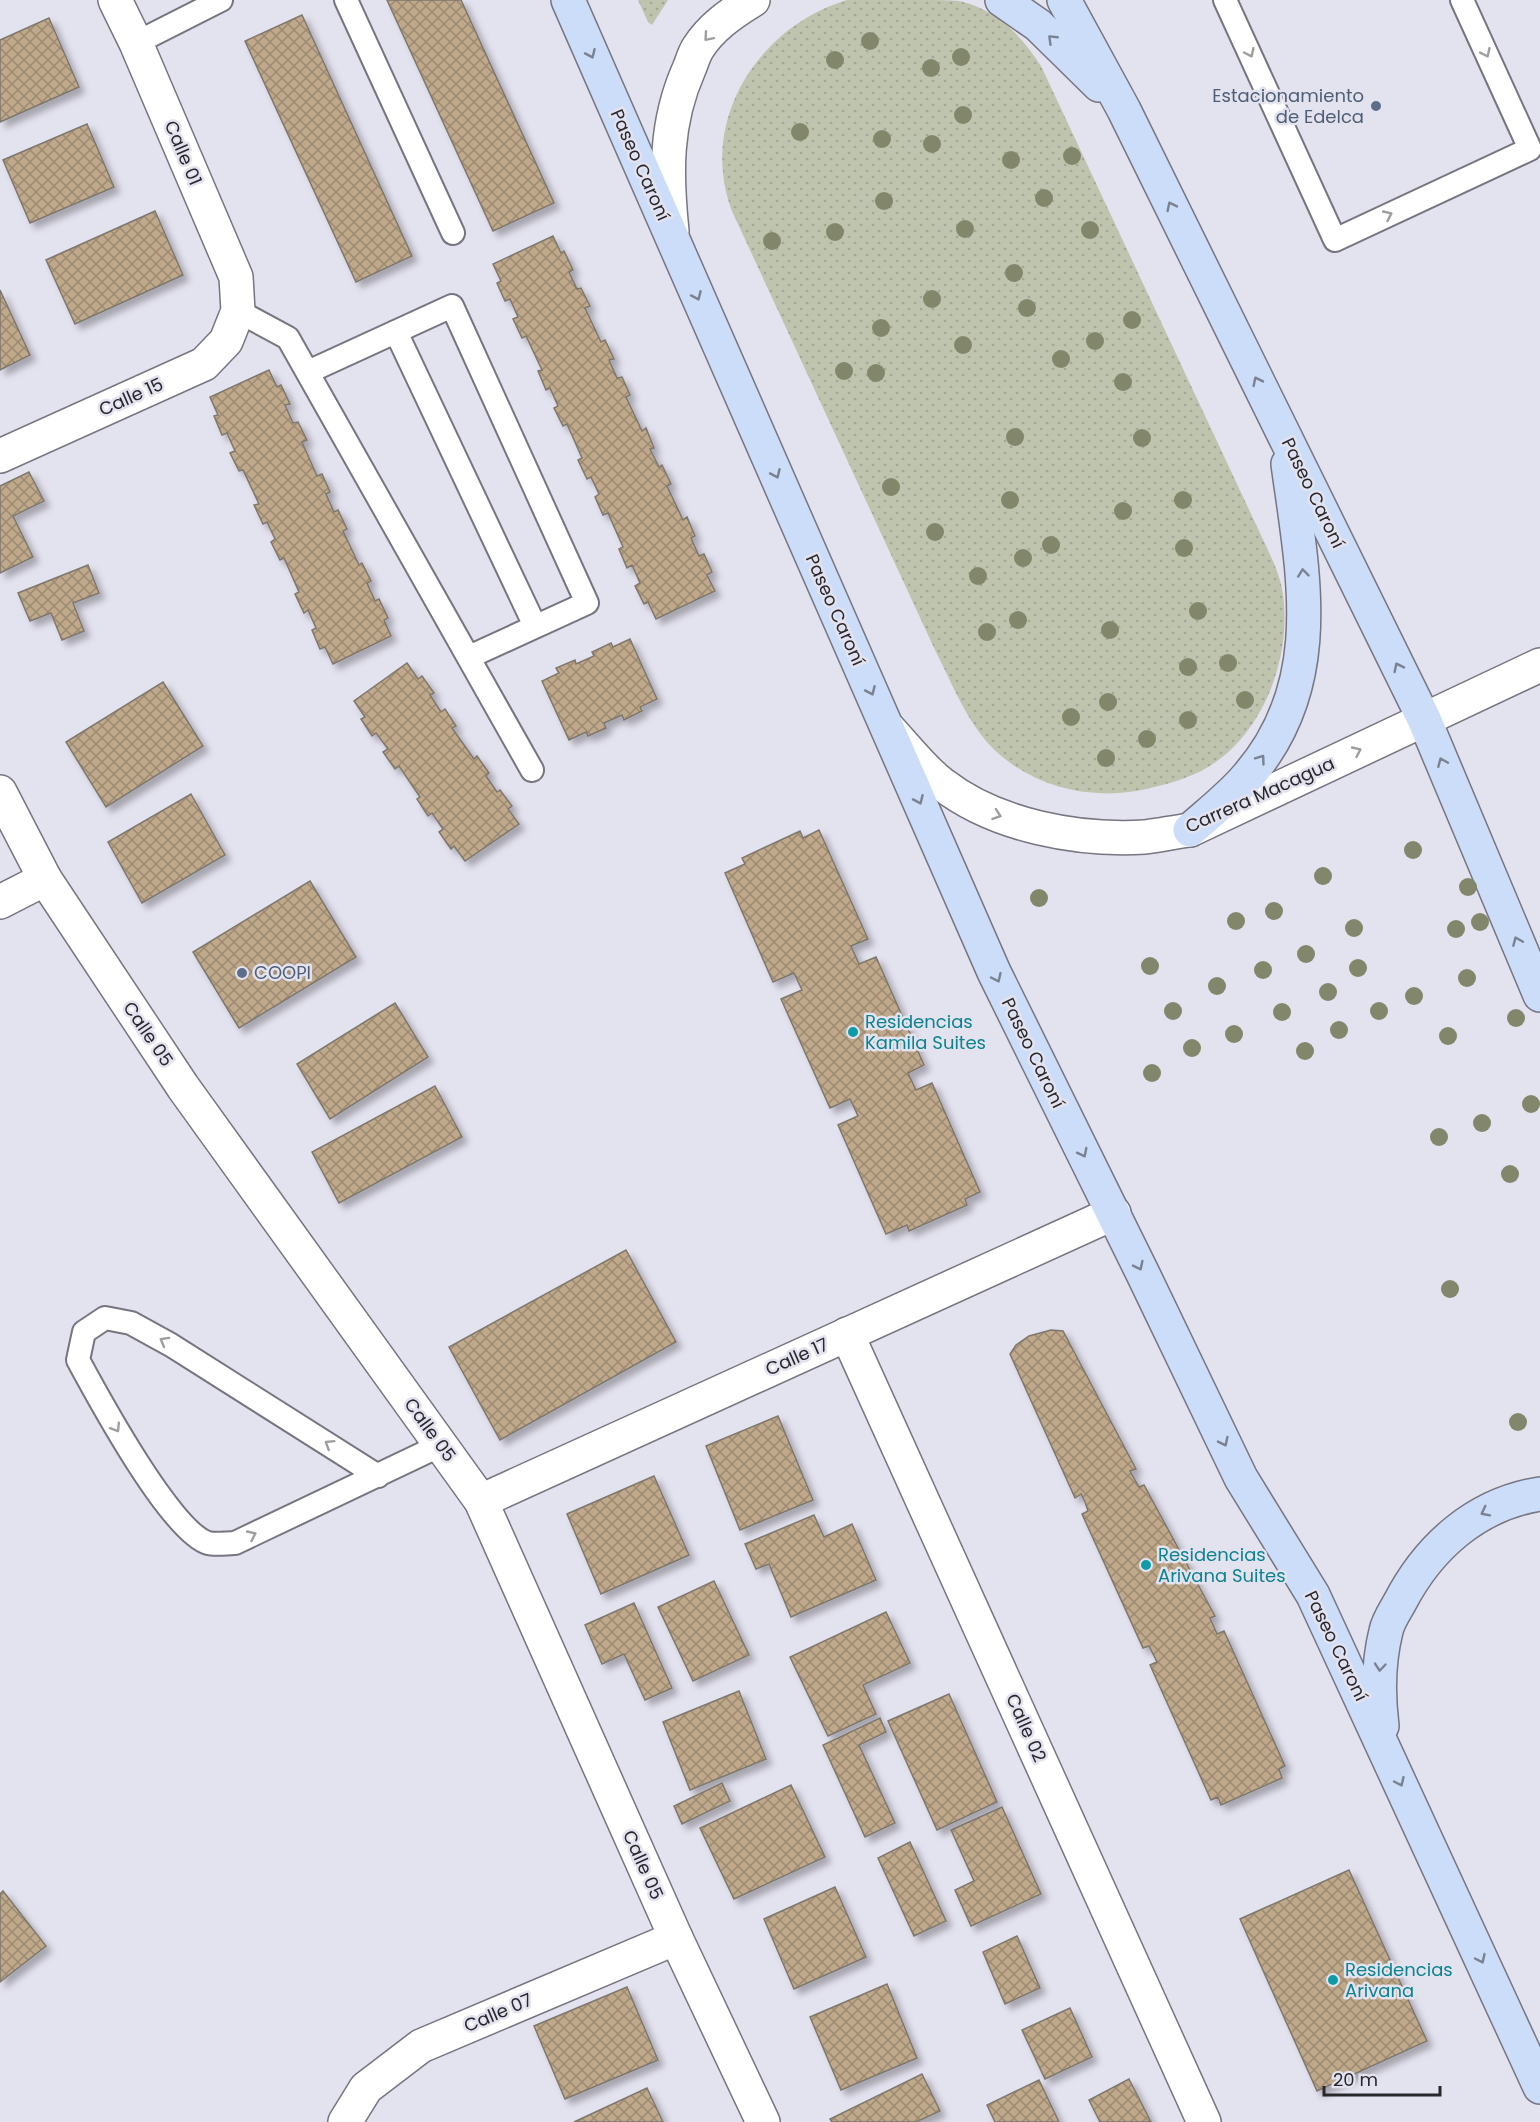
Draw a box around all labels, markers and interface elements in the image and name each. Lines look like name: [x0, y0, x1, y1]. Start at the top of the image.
one-way arrow: [704, 30, 715, 41]
one-way arrow: [1049, 36, 1060, 47]
one-way arrow: [584, 47, 596, 58]
one-way arrow: [1242, 47, 1254, 58]
one-way arrow: [1479, 47, 1491, 58]
place label: Estacionamiento de Edelca: [1212, 83, 1364, 129]
marker: Estacionamiento de Edelca: [1369, 99, 1383, 113]
street label: Paseo Caroní: [605, 105, 676, 225]
street label: Calle 01: [159, 117, 208, 189]
one-way arrow: [1167, 201, 1179, 212]
one-way arrow: [1382, 210, 1393, 222]
one-way arrow: [690, 289, 702, 300]
street label: Calle 15: [95, 371, 167, 422]
one-way arrow: [1253, 376, 1265, 387]
street label: Paseo Caroní: [1276, 433, 1351, 552]
one-way arrow: [769, 468, 781, 479]
street label: Paseo Caroní: [800, 550, 871, 670]
one-way arrow: [1297, 569, 1310, 578]
one-way arrow: [1394, 662, 1405, 673]
one-way arrow: [864, 685, 876, 696]
one-way arrow: [1350, 746, 1361, 758]
street label: Carrera Macagua: [1181, 750, 1338, 839]
one-way arrow: [1253, 754, 1264, 765]
one-way arrow: [1437, 757, 1449, 768]
one-way arrow: [912, 793, 924, 804]
one-way arrow: [991, 808, 1001, 821]
one-way arrow: [1513, 937, 1525, 948]
place label: COOPI: [254, 960, 311, 985]
marker: COOPI: [235, 966, 249, 980]
one-way arrow: [989, 972, 1001, 983]
street label: Paseo Caroní: [996, 993, 1071, 1112]
street label: Calle 05: [118, 996, 179, 1071]
place label: Residencias Kamila Suites: [865, 1009, 986, 1055]
marker: Residencias Kamila Suites: [846, 1025, 860, 1039]
one-way arrow: [1076, 1147, 1087, 1158]
one-way arrow: [1132, 1259, 1144, 1270]
street label: Calle 17: [761, 1332, 832, 1381]
one-way arrow: [160, 1337, 170, 1348]
street label: Calle 05: [399, 1393, 462, 1467]
one-way arrow: [108, 1421, 119, 1432]
one-way arrow: [1216, 1435, 1228, 1446]
one-way arrow: [325, 1440, 335, 1452]
one-way arrow: [1480, 1505, 1491, 1517]
one-way arrow: [245, 1530, 256, 1542]
place label: Residencias Arivana Suites: [1158, 1542, 1286, 1588]
marker: Residencias Arivana Suites: [1139, 1558, 1153, 1572]
street label: Paseo Caroní: [1299, 1586, 1374, 1705]
one-way arrow: [1374, 1663, 1387, 1672]
street label: Calle 02: [1000, 1690, 1053, 1766]
one-way arrow: [1393, 1776, 1405, 1787]
street label: Calle 05: [617, 1826, 670, 1903]
one-way arrow: [1474, 1953, 1486, 1964]
place label: Residencias Arivana: [1345, 1957, 1453, 2003]
marker: Residencias Arivana: [1326, 1973, 1340, 1987]
street label: Calle 07: [460, 1987, 536, 2038]
scale bar: [1324, 2059, 1440, 2097]
text: 20 m: [1333, 2067, 1378, 2092]

